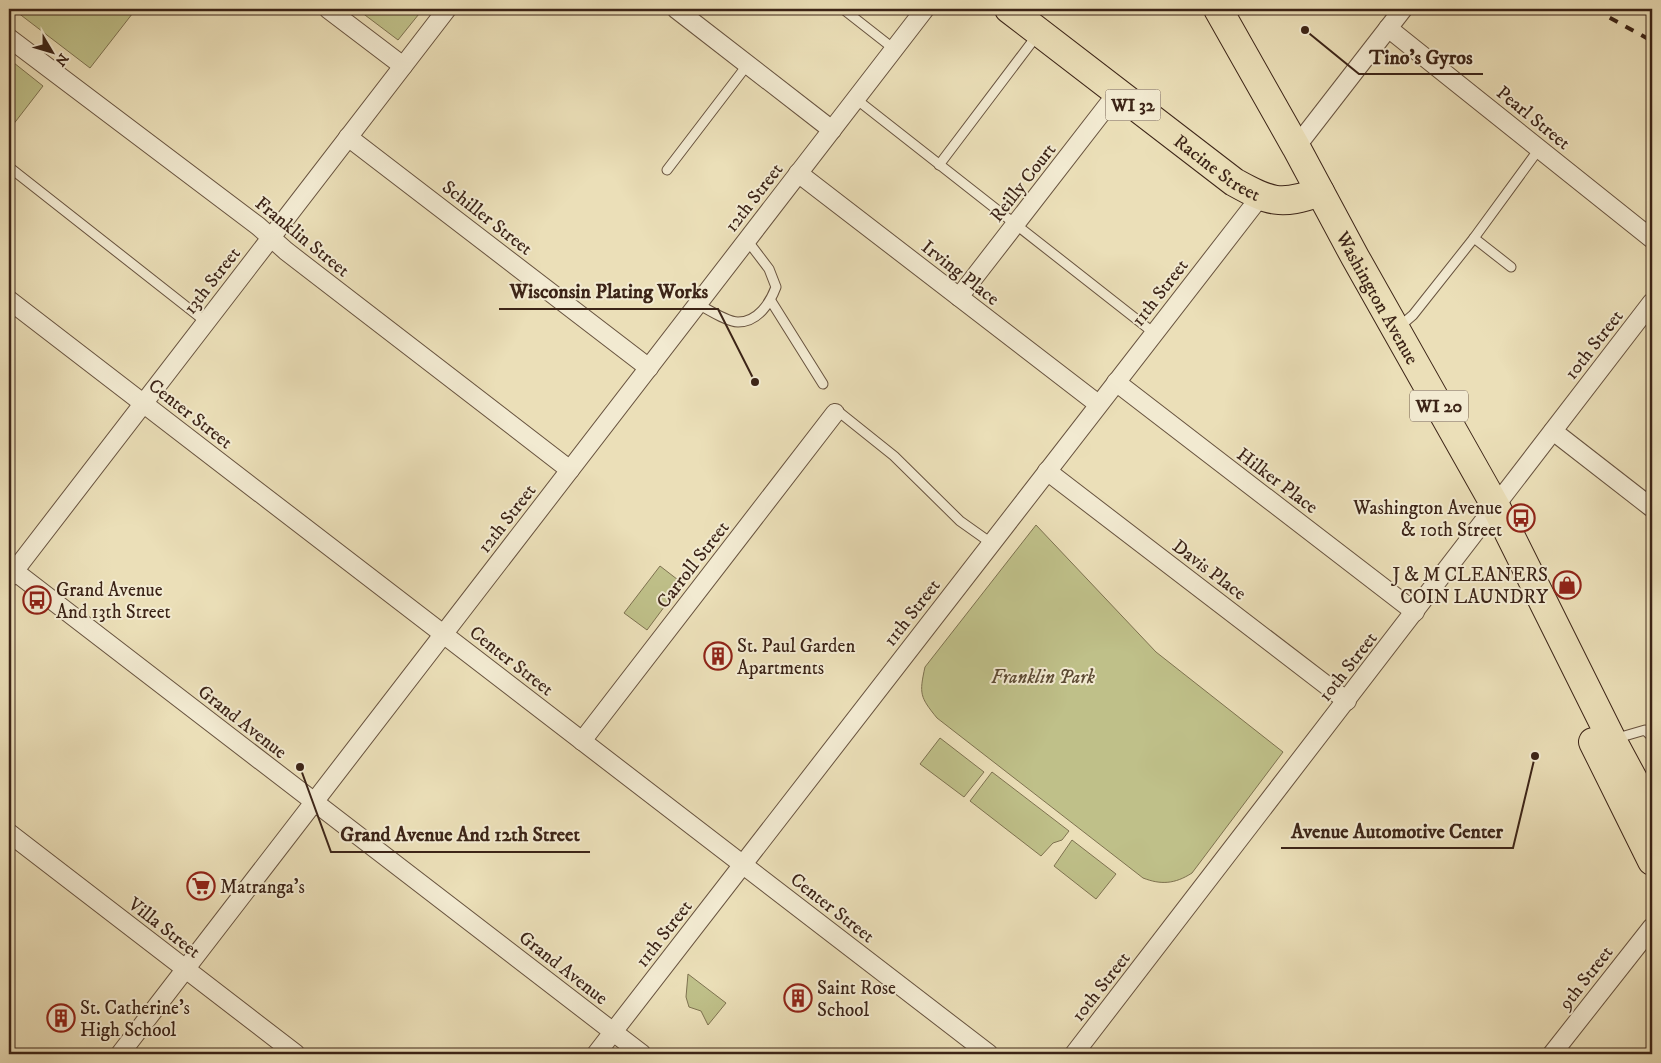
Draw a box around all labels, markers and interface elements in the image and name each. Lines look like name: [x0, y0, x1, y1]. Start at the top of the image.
north arrow: [28, 28, 78, 78]
callout: Tino's Gyros: [1359, 39, 1483, 74]
text: Tino's Gyros: [1368, 46, 1473, 71]
text: N: [51, 49, 72, 70]
street label: Pearl Street: [1491, 81, 1575, 155]
road number: WI 32: [1106, 90, 1160, 120]
street label: Racine Street: [1169, 130, 1263, 207]
street label: Reilly Court: [985, 139, 1061, 227]
street label: 12th Street: [720, 159, 788, 237]
street label: Schiller Street: [437, 176, 537, 261]
street label: Franklin Street: [250, 192, 354, 282]
street label: Washington Avenue: [1330, 227, 1423, 369]
street label: Irving Place: [917, 236, 1004, 311]
street label: 13th Street: [179, 243, 246, 319]
street label: 11th Street: [1127, 255, 1194, 331]
callout: Wisconsin Plating Works: [499, 274, 718, 309]
text: Wisconsin Plating Works: [509, 280, 709, 305]
street label: 10th Street: [1560, 305, 1629, 384]
street label: Center Street: [143, 374, 237, 454]
road number: WI 20: [1410, 391, 1468, 422]
street label: Hilker Place: [1232, 443, 1322, 519]
street label: 12th Street: [473, 480, 541, 558]
place label: Washington Avenue & 10th Street: [1352, 497, 1502, 542]
bus stop icon: Washington Avenue & 10th Street: [1506, 503, 1536, 533]
street label: Carroll Street: [652, 517, 734, 613]
street label: Davis Place: [1168, 535, 1251, 606]
place label: J & M CLEANERS COIN LAUNDRY: [1391, 564, 1549, 609]
shop icon: J & M CLEANERS COIN LAUNDRY: [1552, 570, 1582, 600]
street label: 11th Street: [879, 575, 946, 651]
place label: Grand Avenue And 13th Street: [56, 579, 171, 624]
bus stop icon: Grand Avenue And 13th Street: [22, 585, 52, 615]
street label: Center Street: [464, 621, 558, 701]
street label: 10th Street: [1314, 627, 1383, 706]
place label: St. Paul Garden Apartments: [737, 635, 855, 680]
building icon: St. Paul Garden Apartments: [703, 641, 733, 671]
park label: Franklin Park: [991, 666, 1095, 689]
street label: Grand Avenue: [193, 680, 291, 764]
callout: Avenue Automotive Center: [1281, 813, 1513, 848]
callout: Grand Avenue And 12th Street: [331, 817, 590, 852]
text: Avenue Automotive Center: [1290, 820, 1504, 845]
text: Grand Avenue And 12th Street: [340, 823, 580, 848]
street label: Center Street: [785, 868, 879, 948]
supermarket icon: Matranga's: [186, 871, 216, 901]
place label: Matranga's: [220, 876, 305, 899]
street label: Villa Street: [123, 892, 205, 963]
street label: 11th Street: [631, 896, 698, 972]
street label: Grand Avenue: [514, 926, 612, 1010]
street label: 9th Street: [1554, 941, 1618, 1015]
street label: 10th Street: [1067, 947, 1136, 1026]
place label: Saint Rose School: [817, 977, 896, 1022]
building icon: Saint Rose School: [783, 983, 813, 1013]
place label: St. Catherine's High School: [80, 997, 190, 1042]
building icon: St. Catherine's High School: [46, 1003, 76, 1033]

